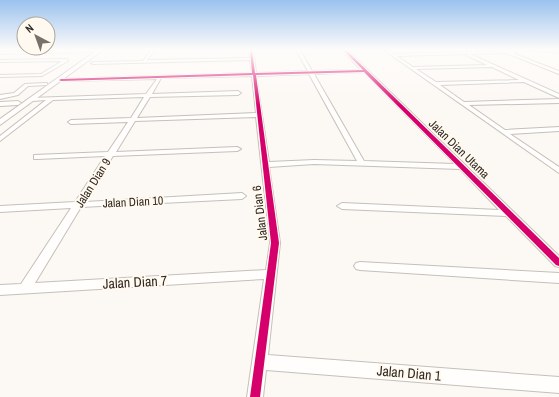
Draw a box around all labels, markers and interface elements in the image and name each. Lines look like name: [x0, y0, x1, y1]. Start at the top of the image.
north arrow: [16, 16, 56, 56]
text: N: [22, 21, 36, 36]
street label: Jalan Dian Utama: [425, 116, 493, 182]
street label: Jalan Dian 9: [72, 155, 114, 211]
street label: Jalan Dian 6: [249, 185, 271, 241]
street label: Jalan Dian 10: [102, 192, 164, 212]
street label: Jalan Dian 7: [102, 271, 168, 293]
street label: Jalan Dian 1: [376, 361, 442, 385]

